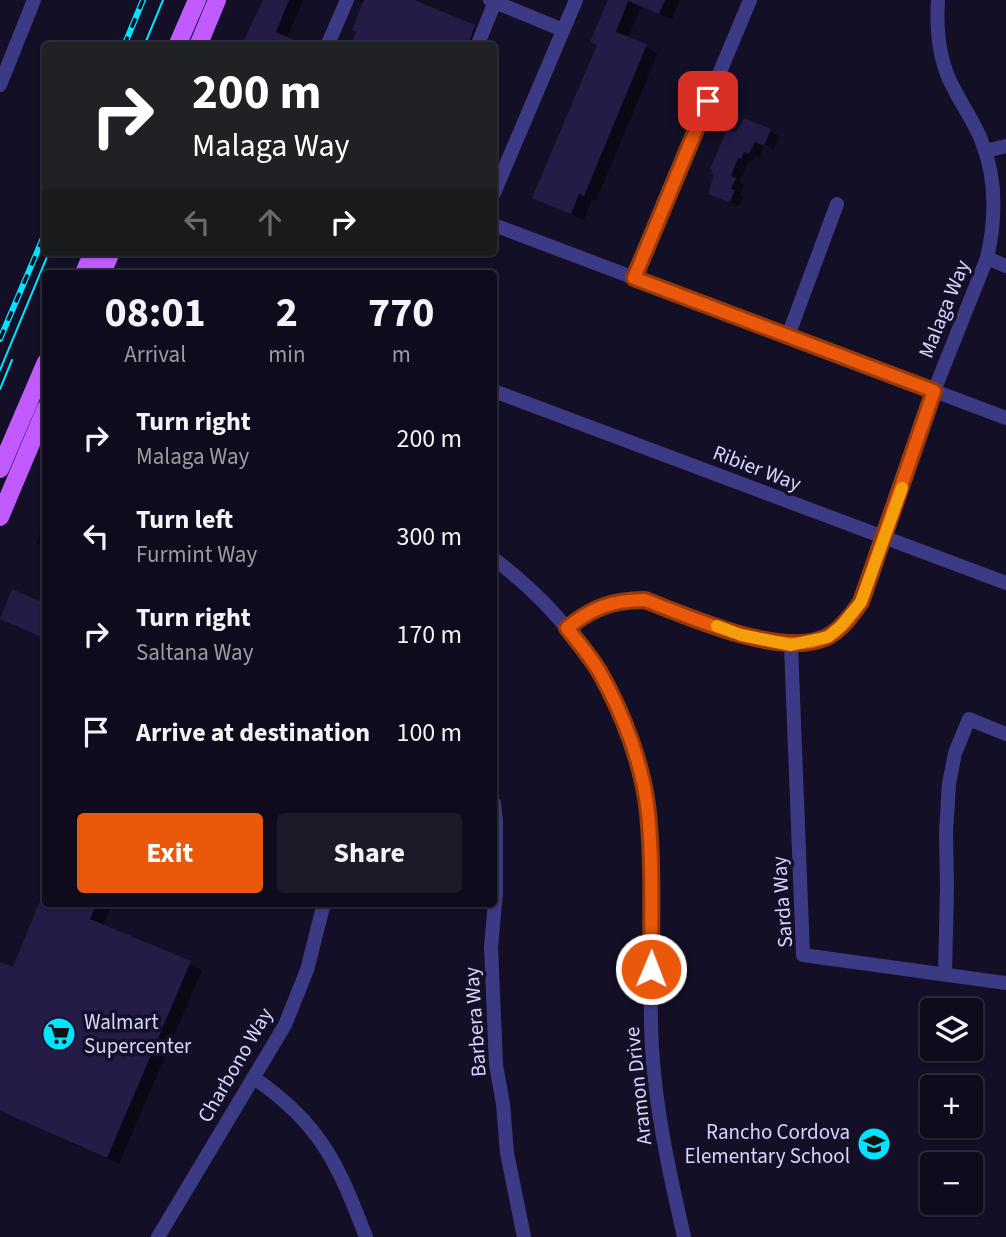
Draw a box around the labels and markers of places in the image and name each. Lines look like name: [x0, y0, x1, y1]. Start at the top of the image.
pin: [678, 71, 738, 131]
place label: Walmart Supercenter: [84, 1007, 192, 1061]
supermarket icon: Walmart Supercenter: [40, 1015, 78, 1053]
place label: Rancho Cordova Elementary School: [684, 1117, 850, 1171]
school or university icon: Rancho Cordova Elementary School: [855, 1125, 893, 1163]

